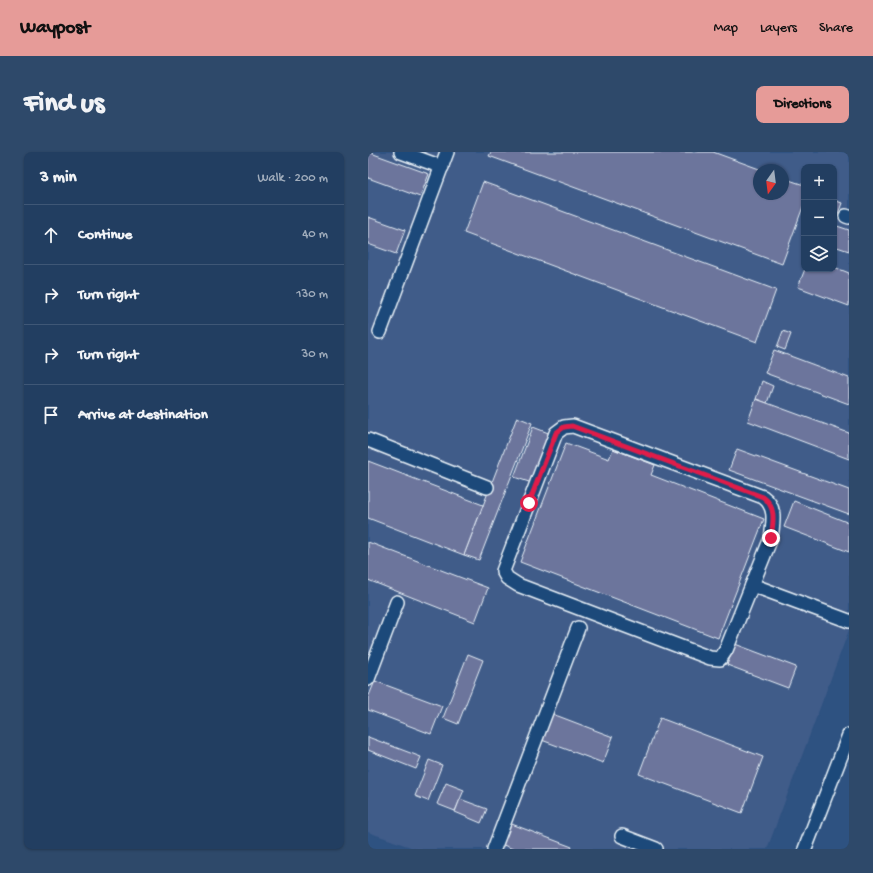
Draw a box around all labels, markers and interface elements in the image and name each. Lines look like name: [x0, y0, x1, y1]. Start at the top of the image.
text: Waypost: [20, 17, 90, 40]
text: Map: [714, 20, 738, 37]
text: Layers: [760, 20, 797, 37]
text: Share: [819, 20, 853, 37]
button: Directions: [756, 86, 849, 123]
text: Find us: [24, 88, 104, 121]
north arrow: [753, 164, 789, 200]
map controls: [801, 164, 837, 272]
button: +: [801, 164, 837, 200]
text: 3 min: [40, 168, 77, 188]
text: Walk · 200 m: [257, 171, 328, 186]
button: −: [801, 200, 837, 236]
icon: ahead: [40, 224, 62, 246]
text: Continue: [78, 226, 132, 244]
text: 40 m: [302, 227, 328, 242]
button: layers: [801, 236, 837, 272]
icon: right: [40, 284, 62, 306]
text: Turn right: [78, 286, 138, 304]
text: 130 m: [296, 287, 328, 302]
icon: right: [40, 344, 62, 366]
text: Turn right: [78, 346, 138, 364]
text: 30 m: [302, 347, 328, 362]
icon: arrive: [40, 404, 62, 426]
text: Arrive at destination: [78, 406, 208, 424]
route start: [520, 494, 538, 512]
route end: [762, 529, 780, 547]

